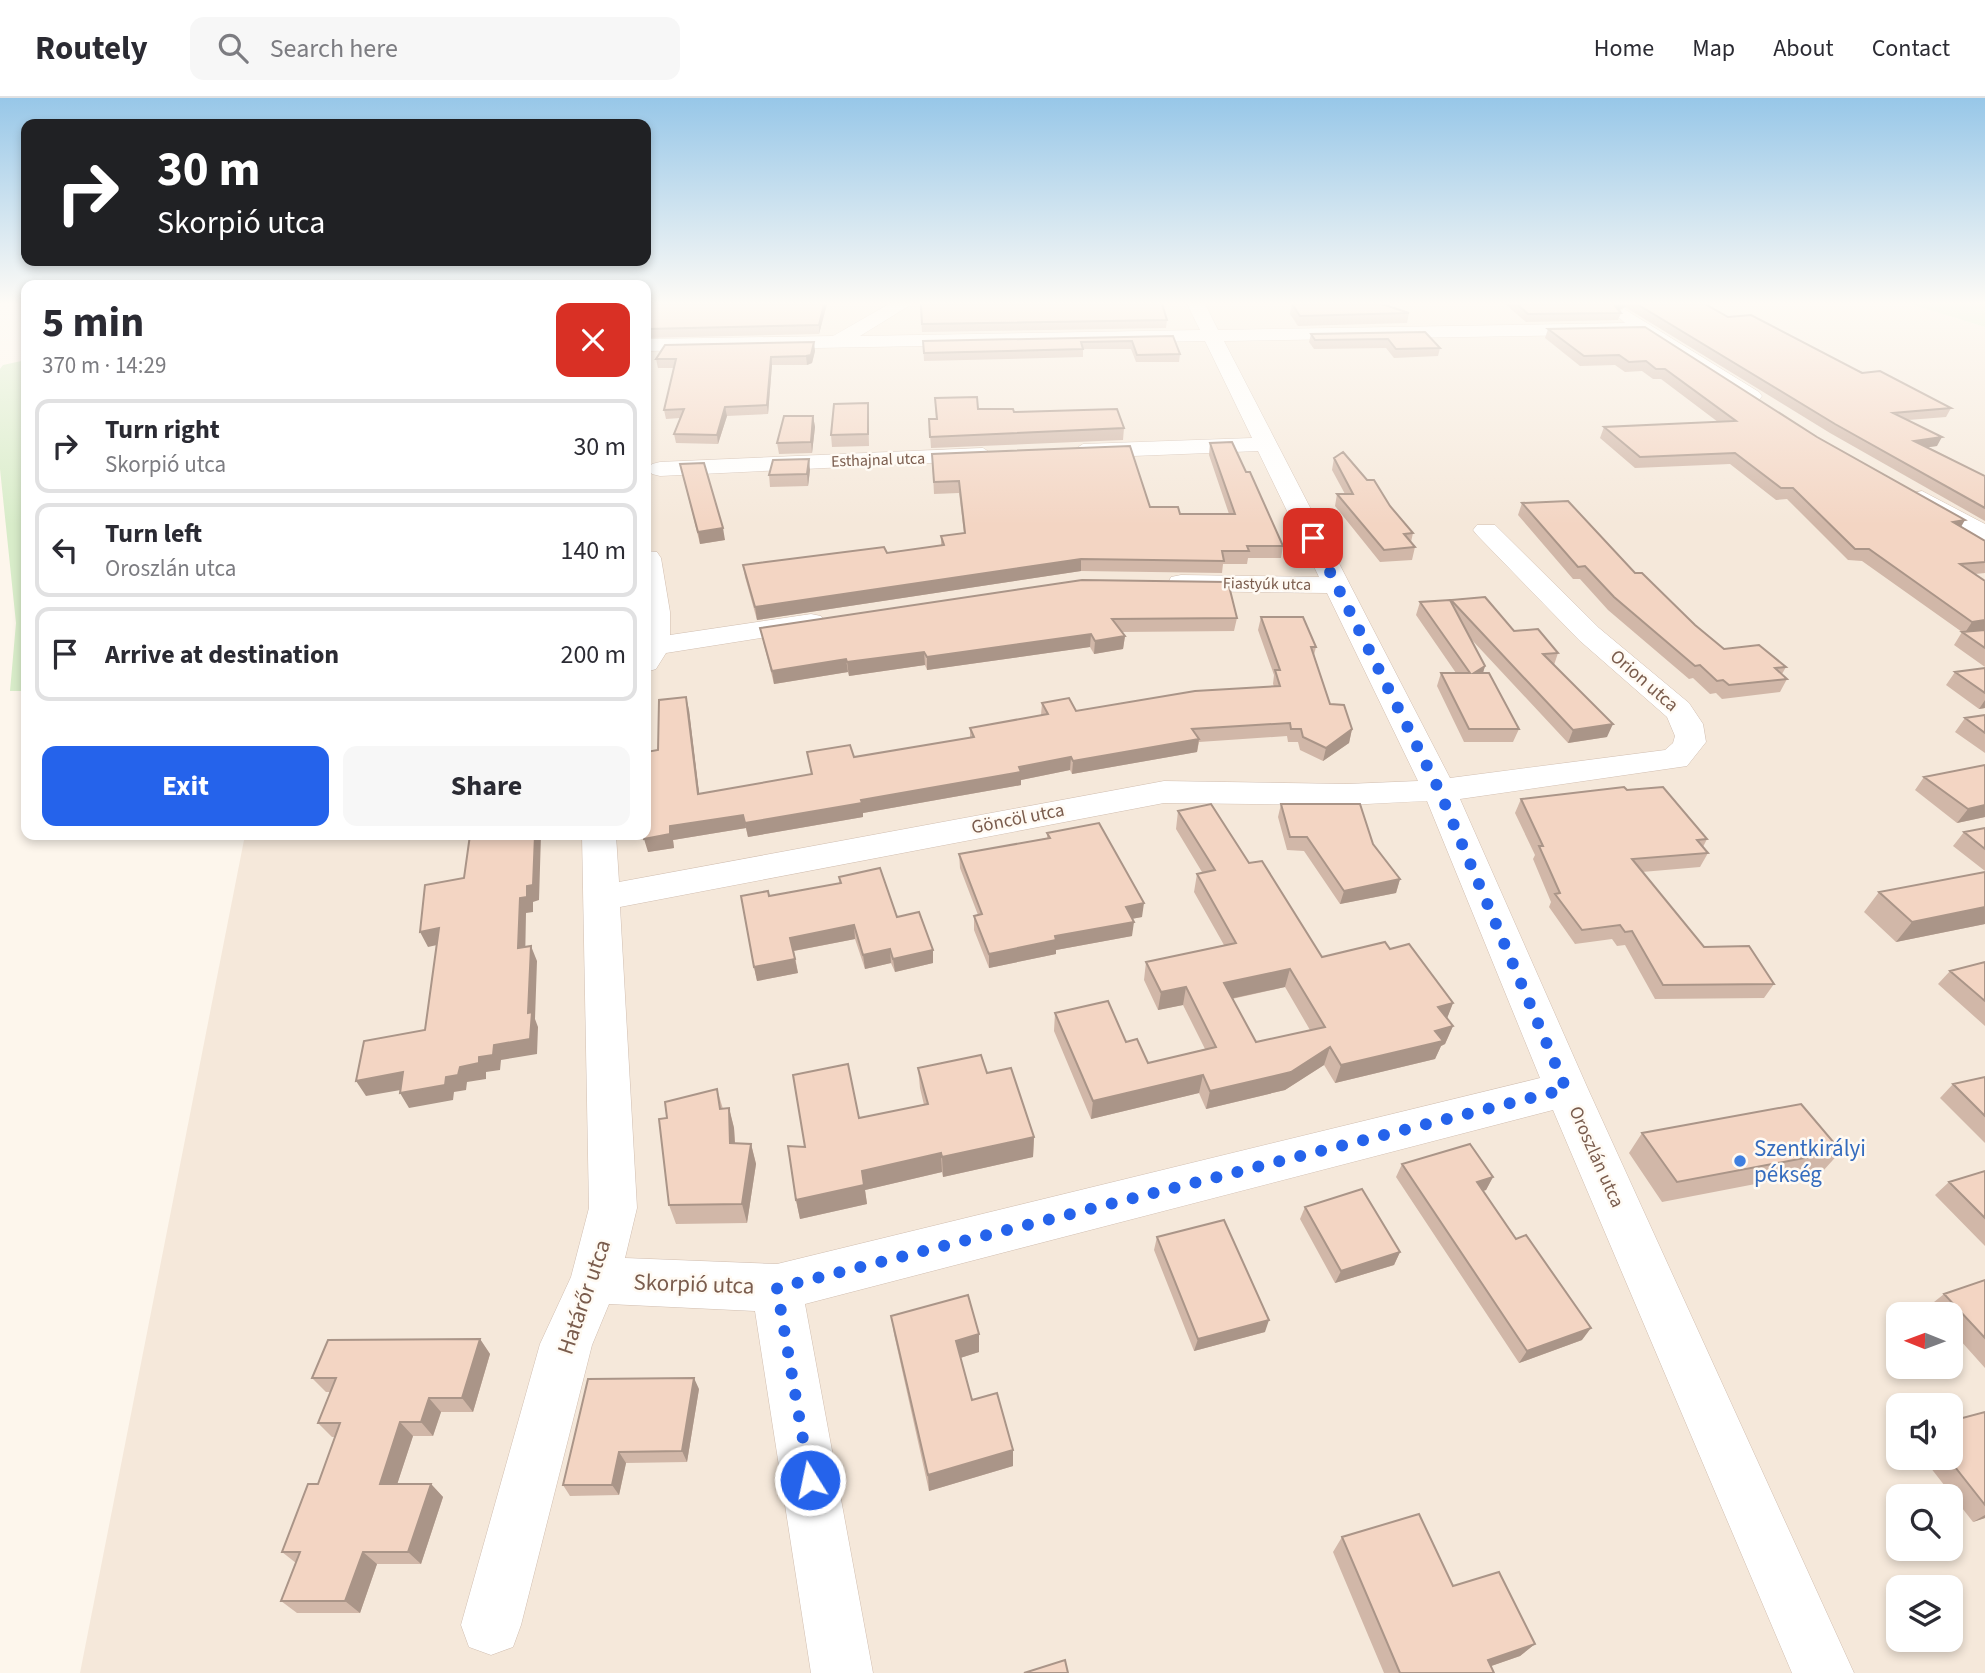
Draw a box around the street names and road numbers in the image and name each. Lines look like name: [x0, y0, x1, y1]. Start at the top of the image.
street label: Esthajnal utca: [831, 447, 925, 473]
street label: Fiastyúk utca: [1223, 572, 1311, 596]
street label: Orion utca: [1604, 644, 1684, 718]
street label: Göncöl utca: [969, 797, 1067, 841]
street label: Oroszlán utca: [1562, 1102, 1630, 1212]
street label: Határőr utca: [549, 1235, 619, 1359]
street label: Skorpió utca: [633, 1265, 755, 1303]

